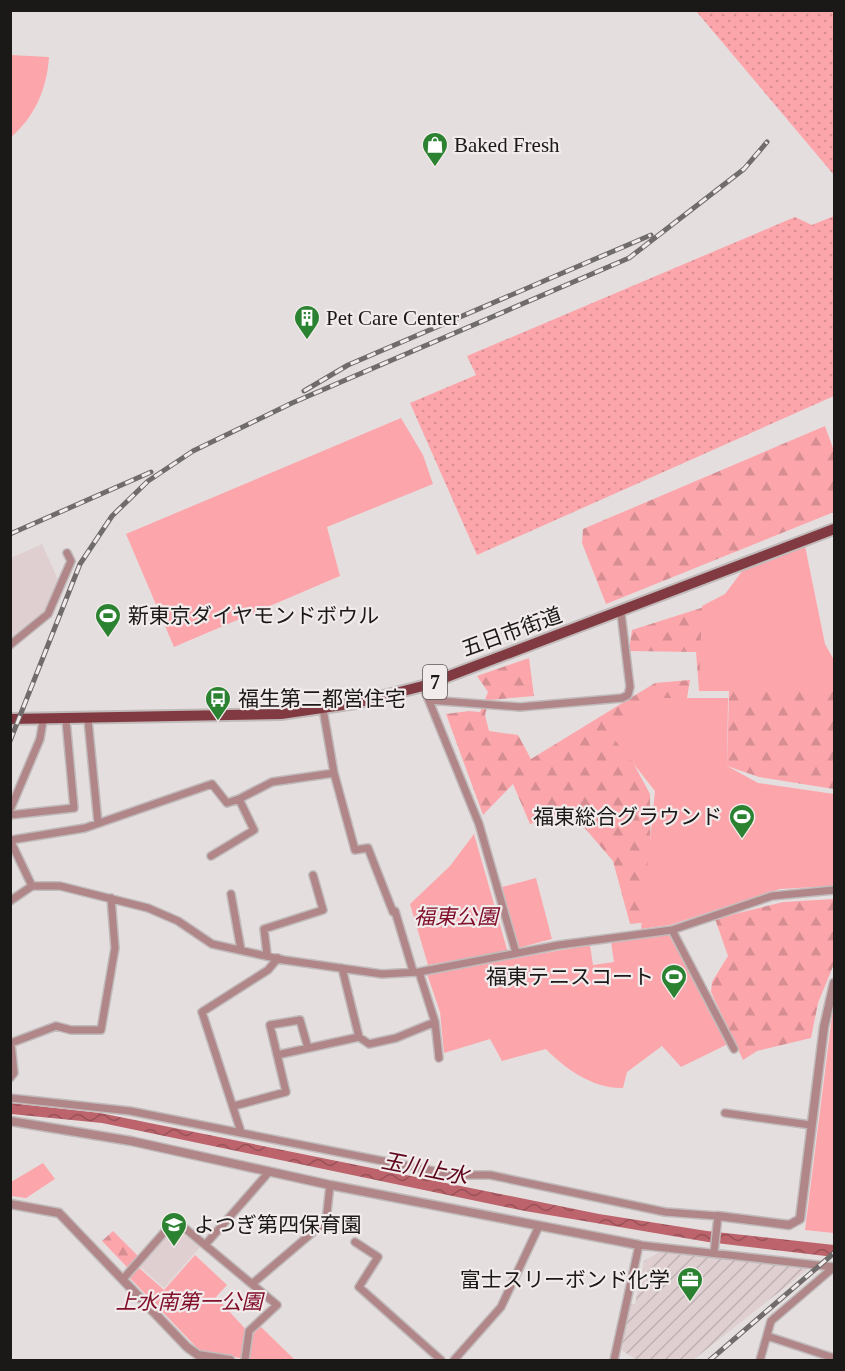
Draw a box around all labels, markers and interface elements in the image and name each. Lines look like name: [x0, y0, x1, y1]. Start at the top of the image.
shop icon: Baked Fresh: [420, 130, 450, 168]
place label: Baked Fresh: [454, 133, 560, 157]
building icon: Pet Care Center: [292, 303, 322, 341]
place label: Pet Care Center: [326, 306, 459, 330]
sports icon: 新東京ダイヤモンドボウル: [93, 601, 123, 639]
street label: 五日市街道: [459, 603, 565, 661]
place label: 新東京ダイヤモンドボウル: [128, 604, 379, 628]
road number: 7: [423, 665, 447, 699]
bus stop icon: 福生第二都営住宅: [203, 684, 233, 722]
place label: 福生第二都営住宅: [238, 687, 406, 711]
sports icon: 福東総合グラウンド: [727, 802, 757, 840]
place label: 福東総合グラウンド: [533, 805, 722, 829]
park label: 福東公園: [414, 905, 501, 929]
sports icon: 福東テニスコート: [659, 962, 689, 1000]
place label: 福東テニスコート: [486, 965, 654, 989]
water label: 玉川上水: [379, 1148, 472, 1190]
school or university icon: よつぎ第四保育園: [159, 1210, 189, 1248]
place label: よつぎ第四保育園: [194, 1213, 362, 1237]
office icon: 富士スリーボンド化学: [675, 1265, 705, 1303]
place label: 富士スリーボンド化学: [460, 1268, 670, 1292]
park label: 上水南第一公園: [116, 1290, 265, 1314]

